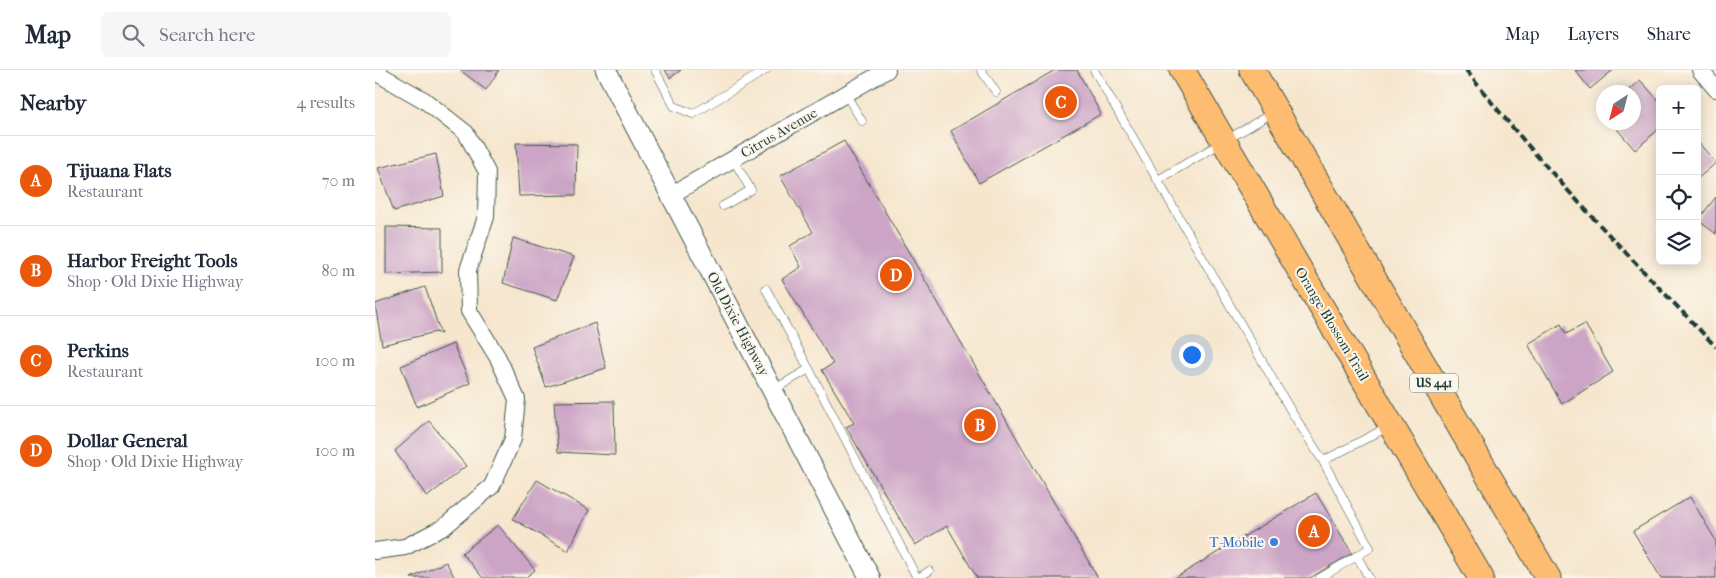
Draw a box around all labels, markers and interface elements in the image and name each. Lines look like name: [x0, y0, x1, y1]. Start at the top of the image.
search box: [101, 12, 451, 57]
text: Map: [25, 21, 71, 49]
icon: search: [119, 21, 147, 49]
text: Search here: [159, 24, 255, 46]
text: Map: [1505, 24, 1539, 45]
text: Layers: [1567, 24, 1619, 45]
text: Share: [1647, 24, 1691, 45]
pin: C: [1045, 83, 1077, 121]
north arrow: [1596, 85, 1641, 130]
map controls: [1656, 85, 1701, 265]
button: +: [1656, 85, 1701, 130]
text: Nearby: [20, 91, 86, 115]
text: 4 results: [297, 93, 355, 112]
street label: Citrus Avenue: [738, 104, 820, 162]
button: −: [1656, 130, 1701, 175]
text: Tijuana Flats: [67, 160, 172, 182]
text: A: [31, 171, 41, 190]
text: 70 m: [322, 171, 355, 190]
button: locate: [1656, 175, 1701, 220]
text: Restaurant: [67, 182, 143, 201]
button: layers: [1656, 220, 1701, 265]
text: Harbor Freight Tools: [67, 250, 238, 272]
pin: D: [880, 256, 912, 294]
text: B: [31, 261, 41, 280]
text: 80 m: [321, 261, 355, 280]
street label: Orange Blossom Trail: [1291, 264, 1373, 384]
street label: Old Dixie Highway: [703, 269, 773, 380]
text: Shop · Old Dixie Highway: [67, 272, 243, 291]
text: Perkins: [67, 340, 129, 362]
your location: [1179, 342, 1205, 368]
text: C: [31, 351, 41, 370]
text: 100 m: [315, 351, 355, 370]
text: Restaurant: [67, 362, 143, 381]
road number: US 441: [1410, 374, 1458, 392]
pin: B: [964, 406, 996, 444]
text: Dollar General: [67, 430, 188, 452]
text: D: [30, 441, 42, 460]
text: 100 m: [315, 441, 355, 460]
text: Shop · Old Dixie Highway: [67, 452, 243, 471]
pin: A: [1298, 512, 1330, 550]
place label: T-Mobile: [1209, 534, 1264, 551]
marker: T-Mobile: [1268, 536, 1280, 548]

